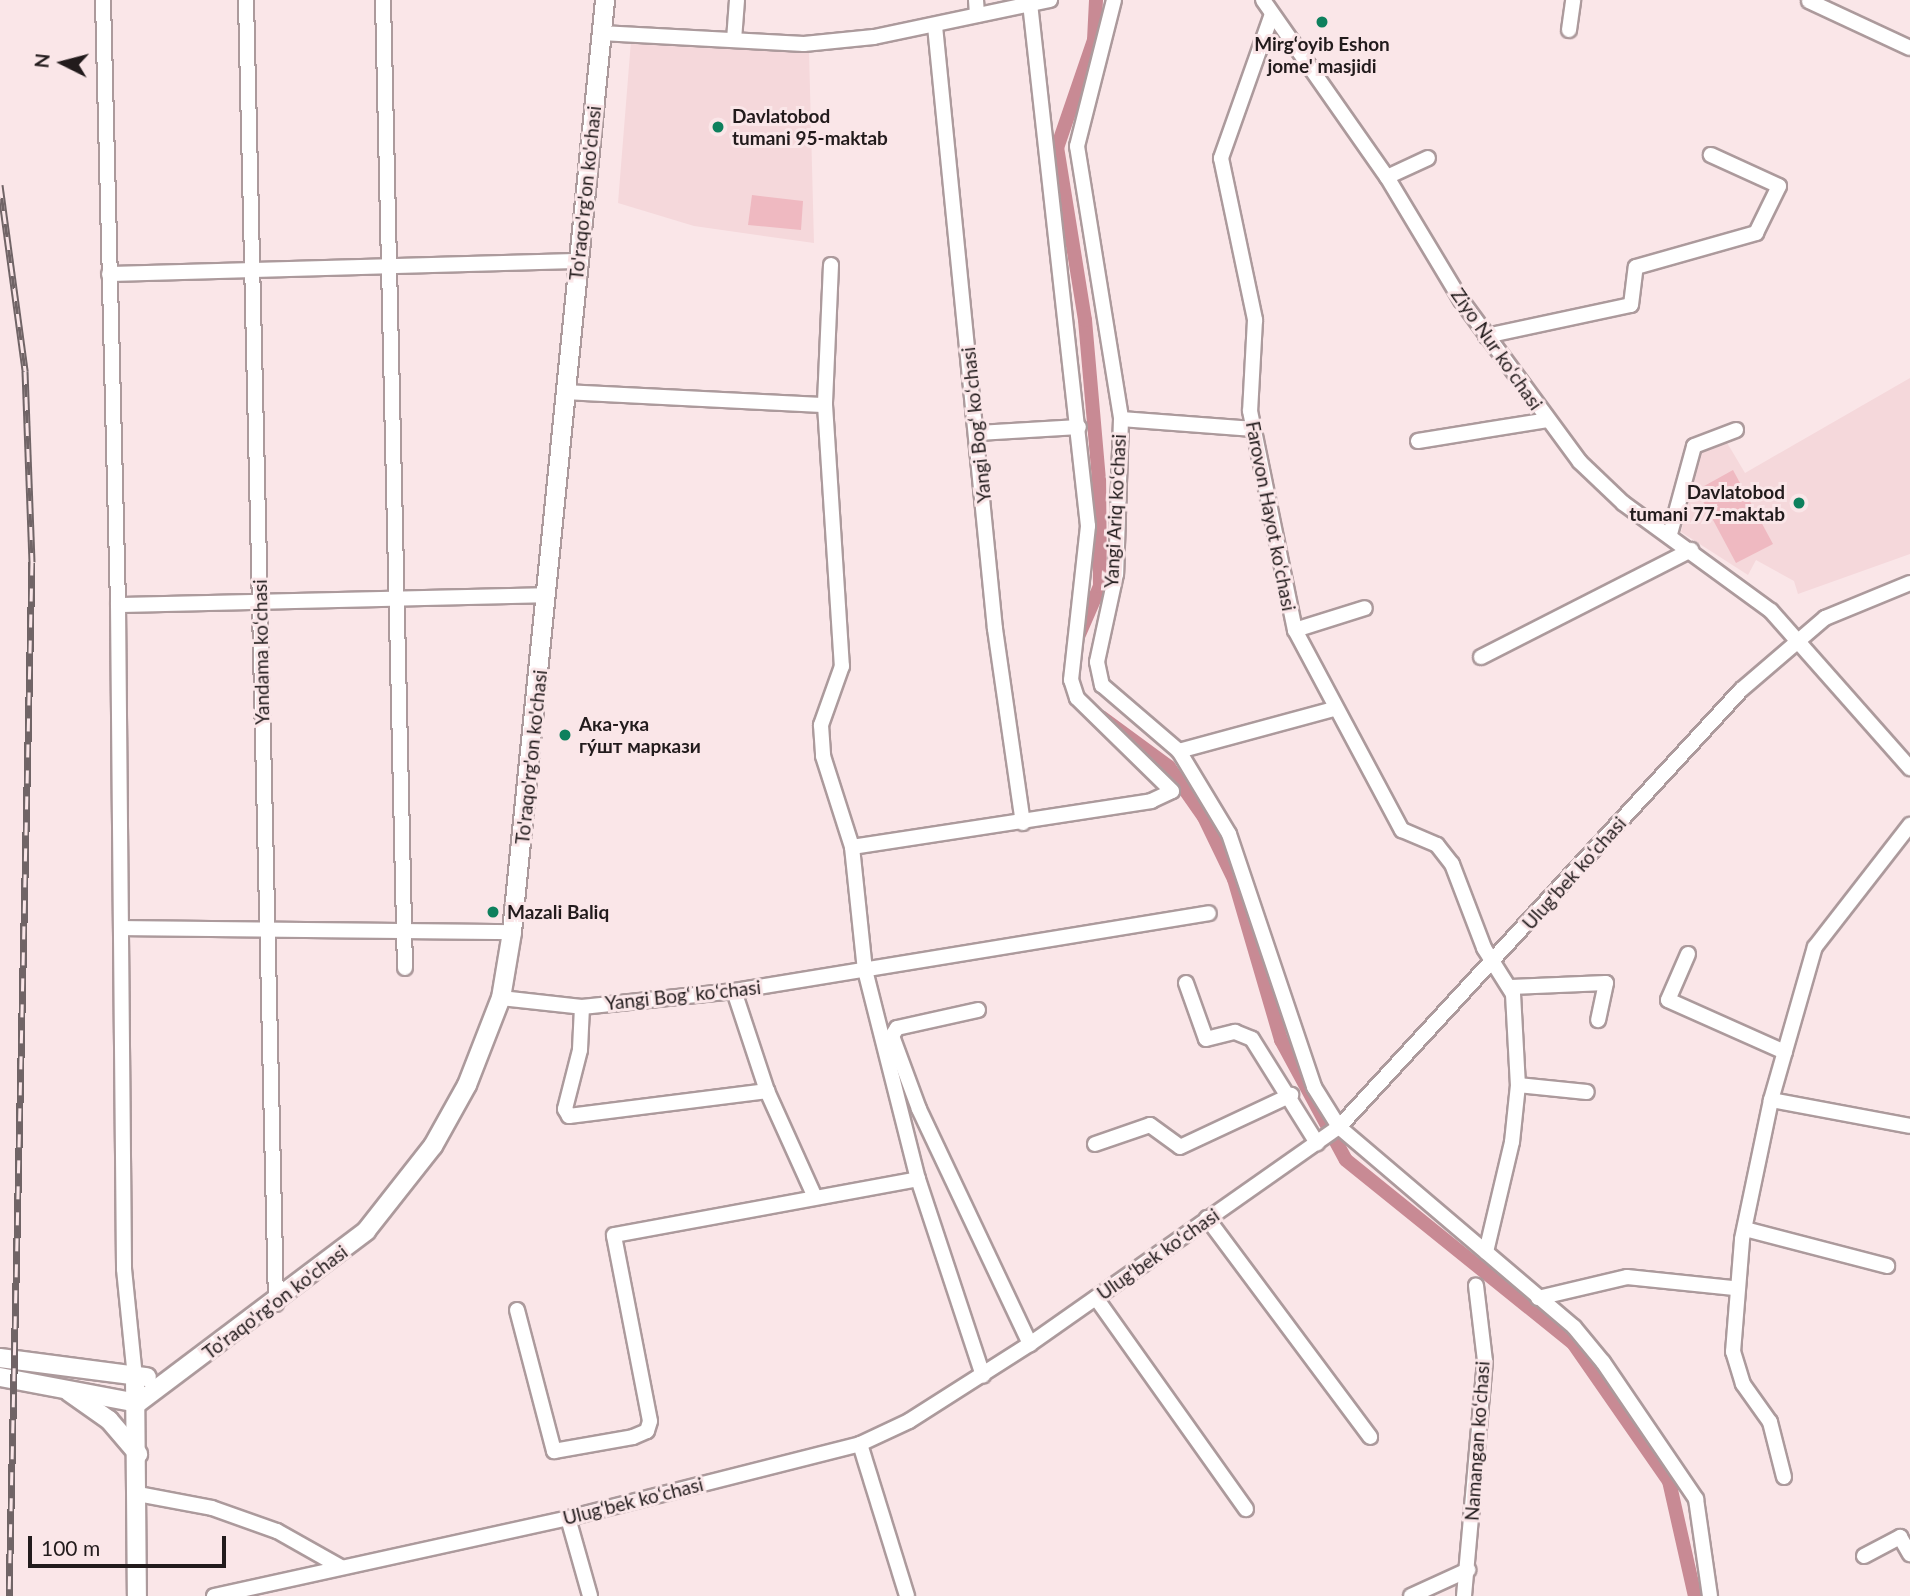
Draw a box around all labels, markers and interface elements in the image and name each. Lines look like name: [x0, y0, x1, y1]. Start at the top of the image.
marker: Mirg‘oyib Eshon jome' masjidi: [1314, 14, 1330, 30]
north arrow: [28, 28, 98, 98]
place label: Mirg‘oyib Eshon jome' masjidi: [1254, 33, 1390, 77]
text: N: [29, 52, 54, 69]
street label: To'raqo'rg'on ko'chasi: [564, 105, 606, 281]
place label: Davlatobod tumani 95-maktab: [732, 105, 888, 149]
marker: Davlatobod tumani 95-maktab: [710, 119, 726, 135]
street label: Ziyo Nur koʻchasi: [1446, 284, 1548, 414]
street label: Yangi Bogʻ koʻchasi: [956, 346, 996, 504]
street label: Farovon Hayot koʻchasi: [1241, 419, 1301, 613]
street label: Yangi Ariq koʻchasi: [1100, 433, 1130, 589]
place label: Davlatobod tumani 77-maktab: [1629, 481, 1785, 525]
marker: Davlatobod tumani 77-maktab: [1791, 495, 1807, 511]
street label: Yandama koʻchasi: [248, 579, 274, 725]
street label: To'raqo'rg'on ko'chasi: [510, 669, 552, 845]
place label: Ака-ука гу́шт маркази: [579, 713, 701, 757]
marker: Ака-ука гу́шт маркази: [557, 727, 573, 743]
street label: Ulugʻbek koʻchasi: [1517, 812, 1631, 934]
place label: Mazali Baliq: [507, 901, 609, 923]
marker: Mazali Baliq: [485, 904, 501, 920]
street label: Yangi Bogʻ koʻchasi: [604, 975, 762, 1015]
street label: Ulugʻbek koʻchasi: [1093, 1203, 1223, 1305]
street label: To'raqo'rg'on ko'chasi: [198, 1240, 352, 1364]
street label: Namangan koʻchasi: [1460, 1360, 1494, 1522]
street label: Ulugʻbek koʻchasi: [560, 1473, 706, 1529]
scale bar: [32, 1522, 229, 1566]
text: 100 m: [41, 1535, 100, 1560]

